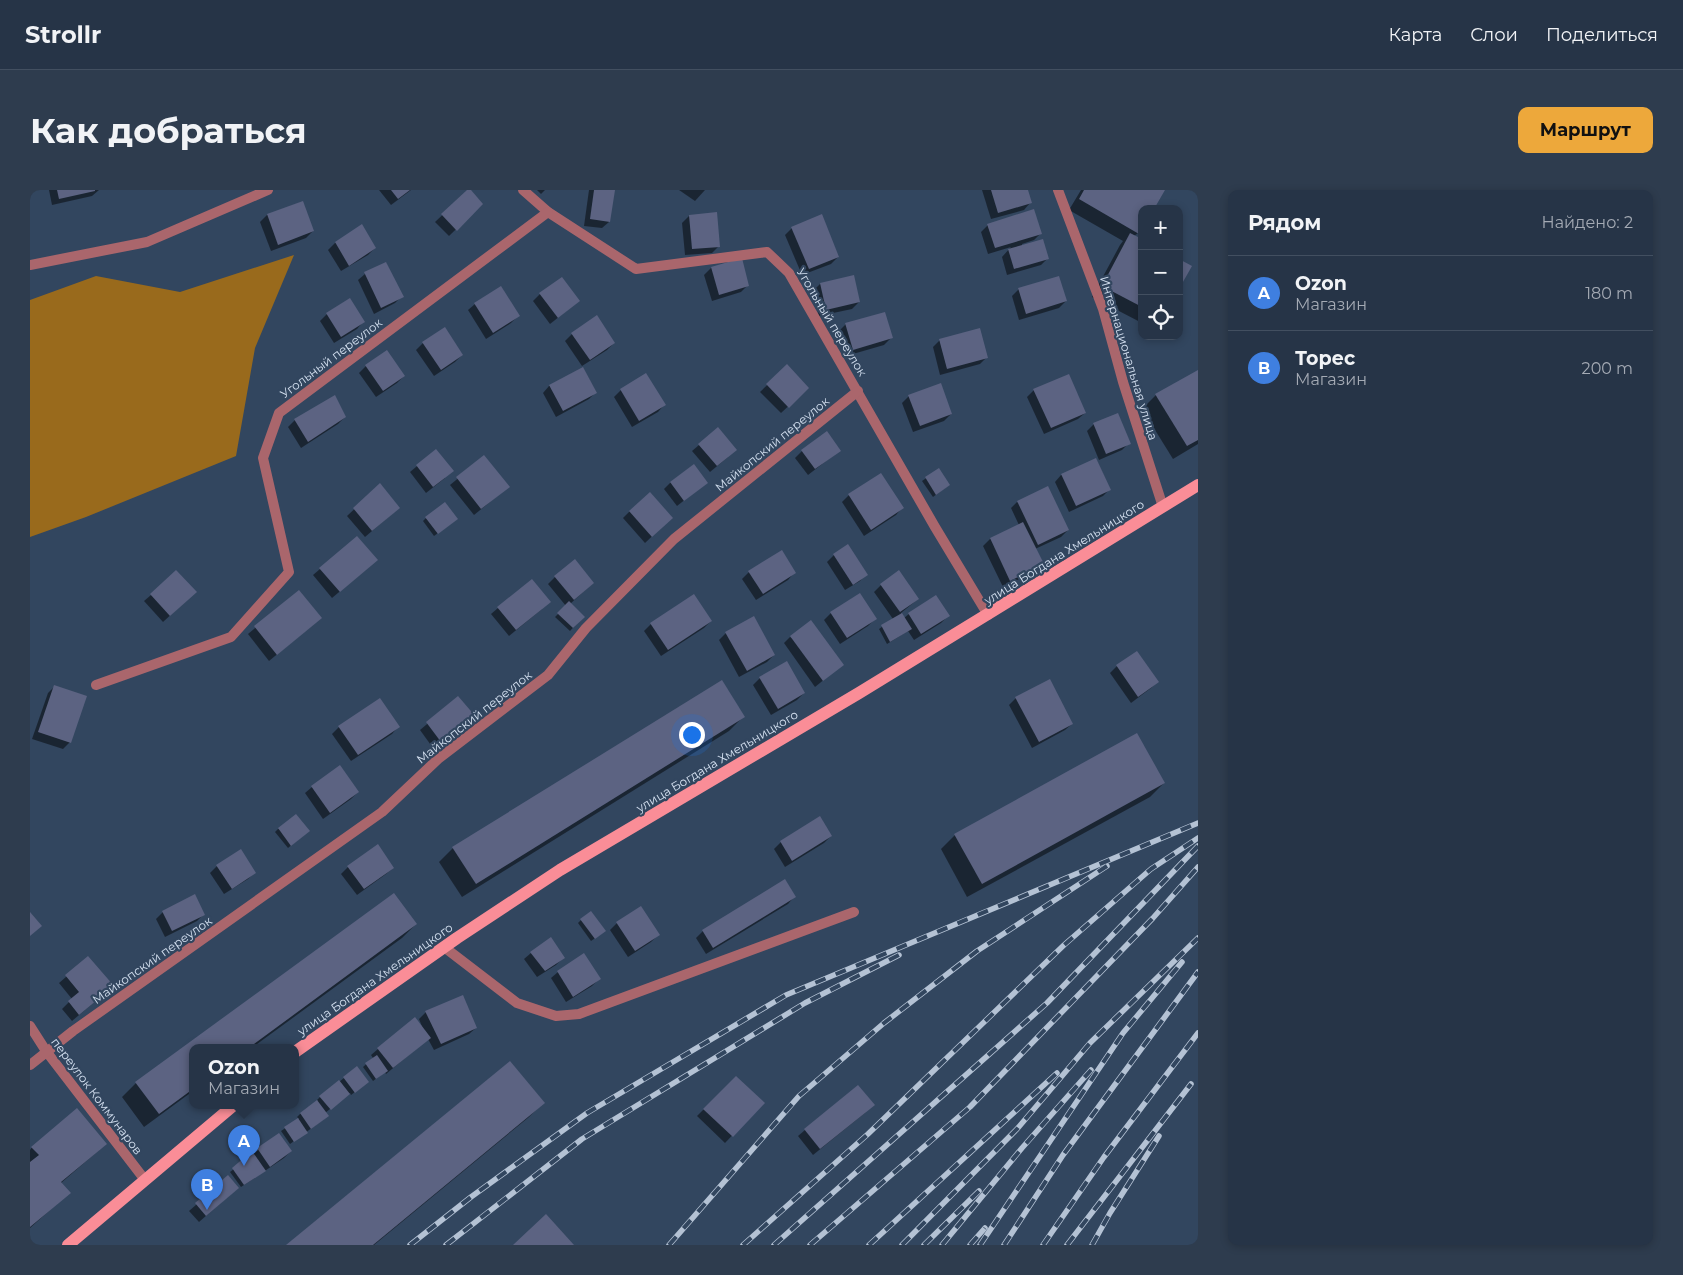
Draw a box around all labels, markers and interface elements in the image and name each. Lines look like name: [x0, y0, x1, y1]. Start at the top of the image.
text: Strollr: [25, 20, 101, 49]
text: Карта: [1388, 24, 1442, 46]
text: Слои: [1470, 24, 1518, 46]
text: Поделиться: [1546, 24, 1658, 46]
button: Маршрут: [1518, 107, 1653, 153]
text: Как добраться: [30, 109, 307, 152]
map controls: [1138, 205, 1183, 340]
button: +: [1138, 205, 1183, 250]
text: Рядом: [1248, 210, 1321, 235]
text: Найдено: 2: [1542, 213, 1633, 232]
button: −: [1138, 250, 1183, 295]
street label: Угольный переулок: [794, 265, 870, 379]
text: Ozon: [1295, 272, 1347, 295]
street label: Интернациональная улица: [1097, 274, 1161, 442]
text: A: [1258, 284, 1270, 303]
text: 180 m: [1585, 284, 1633, 303]
button: locate: [1138, 295, 1183, 340]
text: Магазин: [1295, 295, 1367, 314]
street label: Угольный переулок: [277, 315, 385, 401]
text: Торес: [1295, 347, 1355, 370]
text: B: [1258, 359, 1270, 378]
text: 200 m: [1582, 359, 1633, 378]
text: Магазин: [1295, 370, 1367, 389]
street label: Майкопский переулок: [712, 393, 832, 495]
street label: улица Богдана Хмельницкого: [980, 496, 1147, 608]
street label: Майкопский переулок: [413, 667, 535, 767]
street label: улица Богдана Хмельницкого: [633, 706, 801, 816]
your location: [679, 722, 705, 748]
street label: Майкопский переулок: [89, 913, 215, 1007]
street label: улица Богдана Хмельницкого: [294, 919, 456, 1039]
street label: переулок Коммунаров: [48, 1035, 146, 1157]
popup: [189, 1044, 299, 1109]
text: Ozon: [208, 1056, 260, 1079]
text: Магазин: [208, 1079, 280, 1098]
pin: A: [228, 1125, 260, 1166]
pin: B: [191, 1169, 223, 1210]

